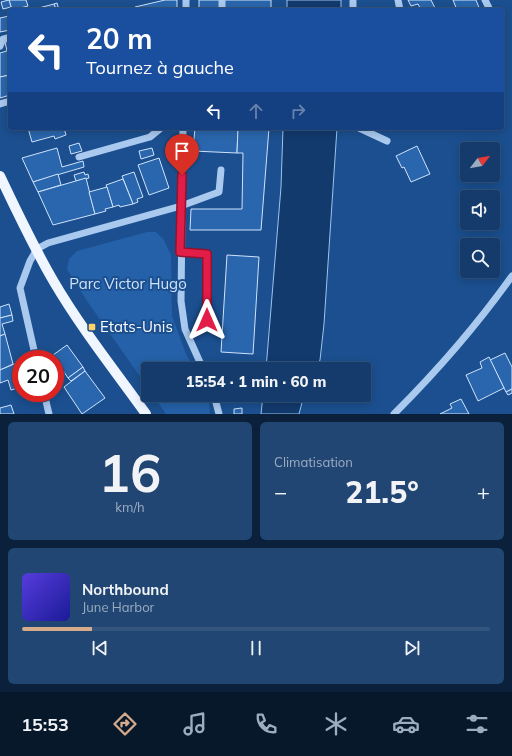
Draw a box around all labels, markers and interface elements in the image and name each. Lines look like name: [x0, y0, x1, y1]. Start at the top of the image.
text: 20 m: [86, 21, 152, 56]
icon: left: [20, 24, 72, 76]
text: Tournez à gauche: [86, 56, 234, 79]
icon: left: [203, 100, 225, 122]
icon: ahead: [245, 100, 267, 122]
icon: right: [287, 100, 309, 122]
pin: [165, 134, 199, 175]
icon: arrive: [171, 140, 193, 162]
north arrow: [460, 142, 500, 182]
map controls: [460, 142, 500, 278]
button: sound: [460, 190, 500, 230]
button: search: [460, 238, 500, 278]
park label: Parc Victor Hugo: [69, 274, 187, 293]
position arrow: [186, 299, 228, 341]
place label: Etats-Unis: [100, 317, 173, 336]
marker: Etats-Unis: [87, 322, 97, 332]
speed limit sign: 20: [12, 350, 64, 402]
text: 15:54 · 1 min · 60 m: [186, 372, 326, 391]
text: 16: [99, 440, 161, 505]
text: Climatisation: [274, 454, 353, 470]
text: 21.5°: [345, 473, 419, 511]
text: −: [274, 478, 287, 506]
text: +: [477, 478, 490, 506]
text: km/h: [115, 499, 145, 515]
text: Northbound: [82, 580, 169, 599]
text: June Harbor: [82, 599, 154, 615]
icon: previous: [89, 637, 111, 659]
icon: pause: [245, 637, 267, 659]
icon: next: [401, 637, 423, 659]
icon: directions: [111, 710, 139, 738]
icon: music: [181, 710, 209, 738]
icon: phone: [252, 710, 280, 738]
icon: climate: [322, 710, 350, 738]
icon: car: [392, 710, 420, 738]
icon: filters: [463, 710, 491, 738]
text: 15:53: [21, 713, 69, 736]

